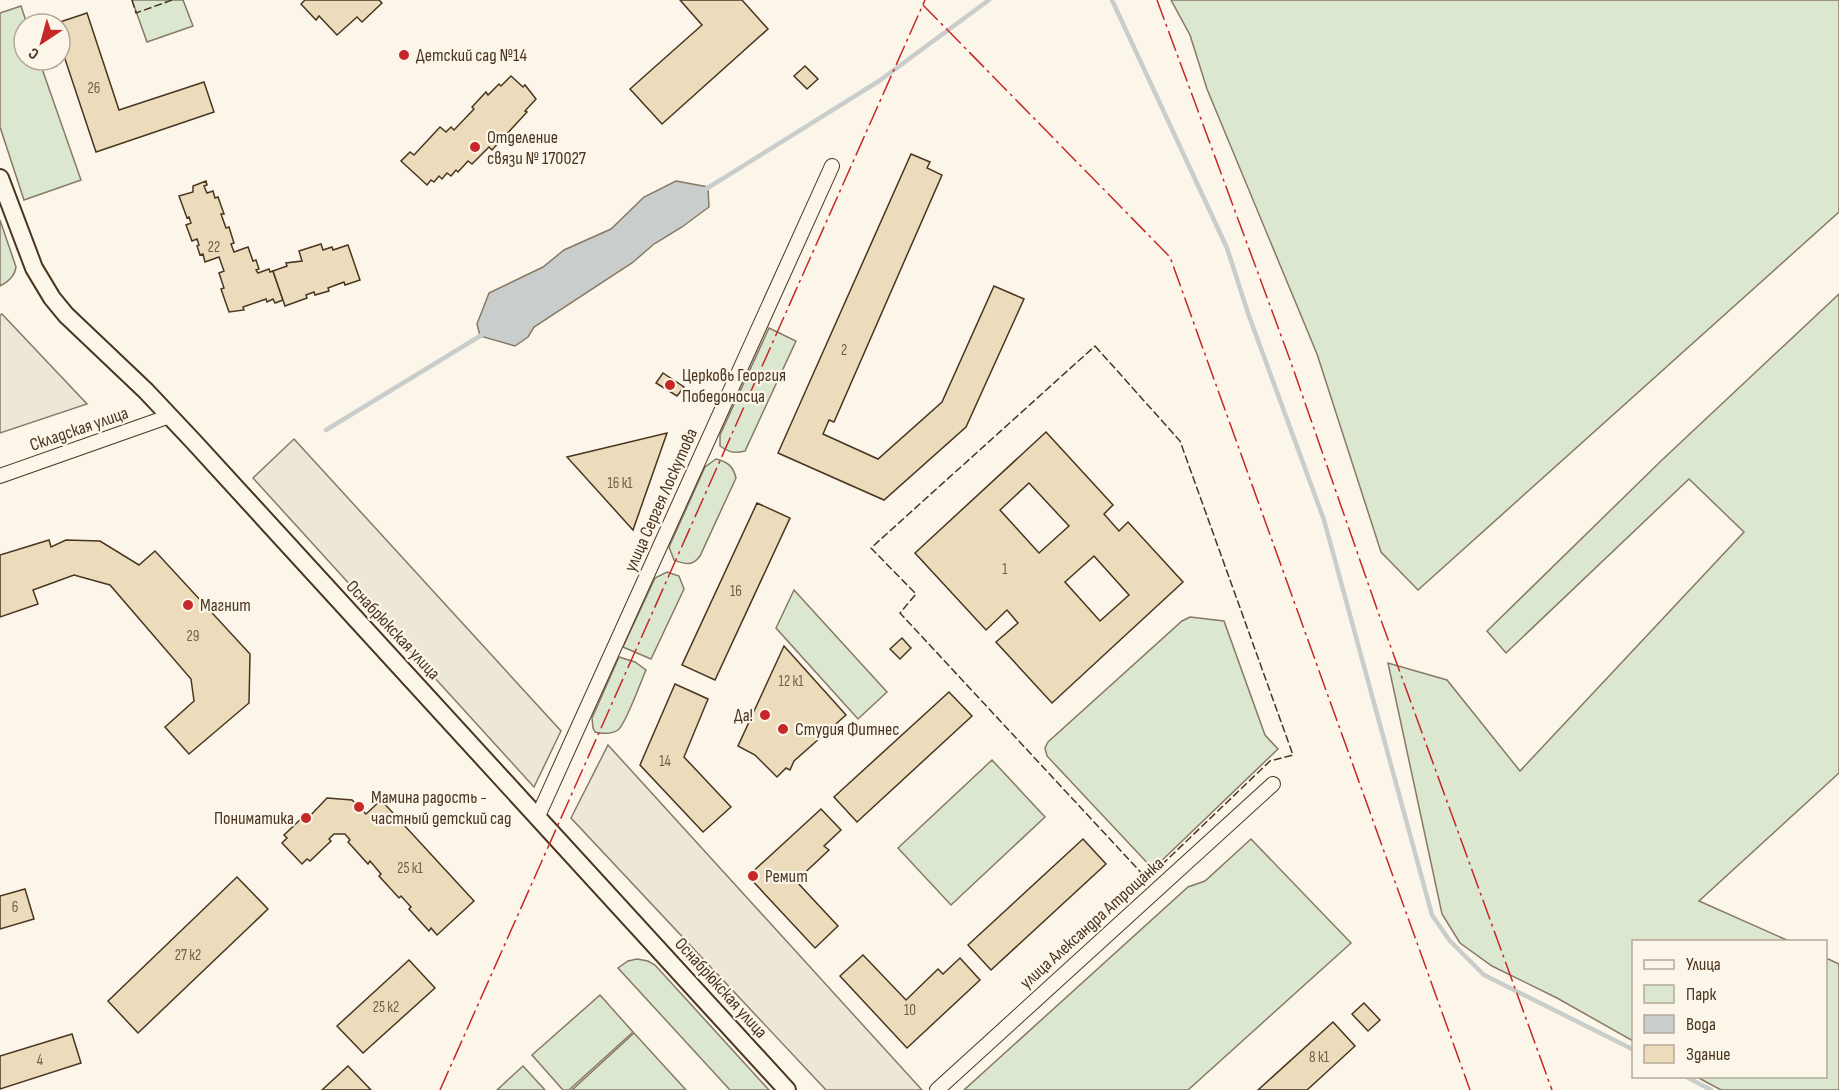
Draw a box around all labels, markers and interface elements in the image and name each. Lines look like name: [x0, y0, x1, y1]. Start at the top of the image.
north arrow: [12, 12, 72, 72]
text: С: [25, 43, 43, 63]
place label: Детский сад №14: [416, 45, 527, 66]
marker: Детский сад №14: [397, 48, 411, 62]
house number: 26: [88, 79, 100, 98]
place label: Отделение связи № 170027: [487, 127, 587, 169]
marker: Отделение связи № 170027: [468, 140, 482, 154]
house number: 22: [208, 238, 220, 257]
house number: 2: [841, 341, 847, 360]
place label: Церковь Георгия Победоносца: [682, 365, 786, 407]
marker: Церковь Георгия Победоносца: [663, 378, 677, 392]
street label: Складская улица: [27, 402, 131, 456]
street label: улица Сергея Лоскутова: [620, 425, 702, 575]
house number: 16 к1: [607, 474, 633, 493]
house number: 1: [1002, 560, 1008, 579]
street label: Оснабрюкская улица: [342, 576, 444, 684]
house number: 16: [730, 582, 742, 601]
place label: Магнит: [200, 595, 251, 616]
marker: Магнит: [181, 598, 195, 612]
house number: 29: [187, 627, 199, 646]
house number: 12 к1: [779, 672, 804, 691]
place label: Да!: [734, 705, 753, 726]
marker: Да!: [758, 708, 772, 722]
place label: Студия Фитнес: [795, 719, 899, 740]
marker: Студия Фитнес: [776, 722, 790, 736]
house number: 14: [659, 752, 671, 771]
place label: Мамина радость - частный детский сад: [371, 787, 511, 829]
marker: Мамина радость - частный детский сад: [352, 800, 366, 814]
place label: Пониматика: [214, 808, 294, 829]
marker: Пониматика: [299, 811, 313, 825]
street label: улица Александра Атрощанка: [1016, 853, 1168, 993]
house number: 25 к1: [397, 859, 423, 878]
place label: Ремит: [765, 866, 808, 887]
marker: Ремит: [746, 869, 760, 883]
house number: 6: [12, 898, 18, 917]
street label: Оснабрюкская улица: [670, 933, 772, 1043]
legend: [1632, 940, 1827, 1078]
house number: 27 к2: [175, 946, 201, 965]
text: Улица: [1686, 954, 1721, 975]
text: Парк: [1686, 984, 1717, 1005]
house number: 25 к2: [373, 998, 399, 1017]
house number: 10: [904, 1001, 916, 1020]
text: Вода: [1686, 1014, 1716, 1035]
text: Здание: [1686, 1044, 1731, 1065]
house number: 8 к1: [1309, 1048, 1330, 1067]
house number: 4: [37, 1051, 43, 1070]

